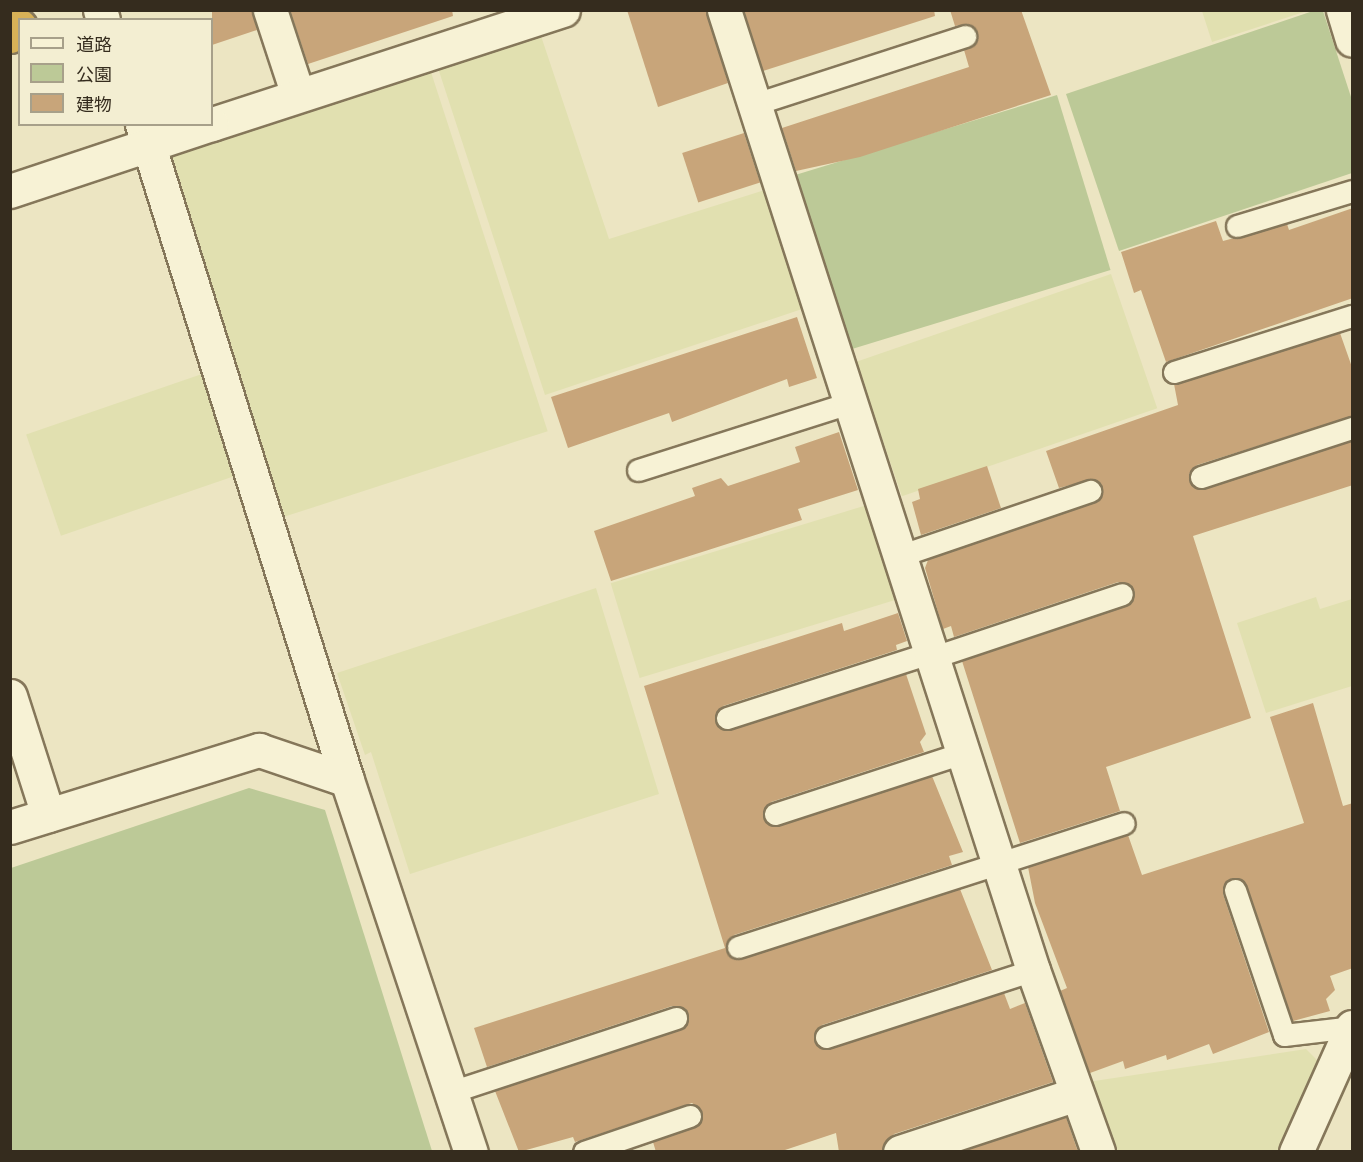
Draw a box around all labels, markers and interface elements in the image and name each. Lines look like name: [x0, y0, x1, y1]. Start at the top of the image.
legend: [18, 18, 213, 126]
text: 道路: [76, 34, 112, 56]
text: 公園: [76, 64, 112, 86]
text: 建物: [76, 94, 112, 116]

